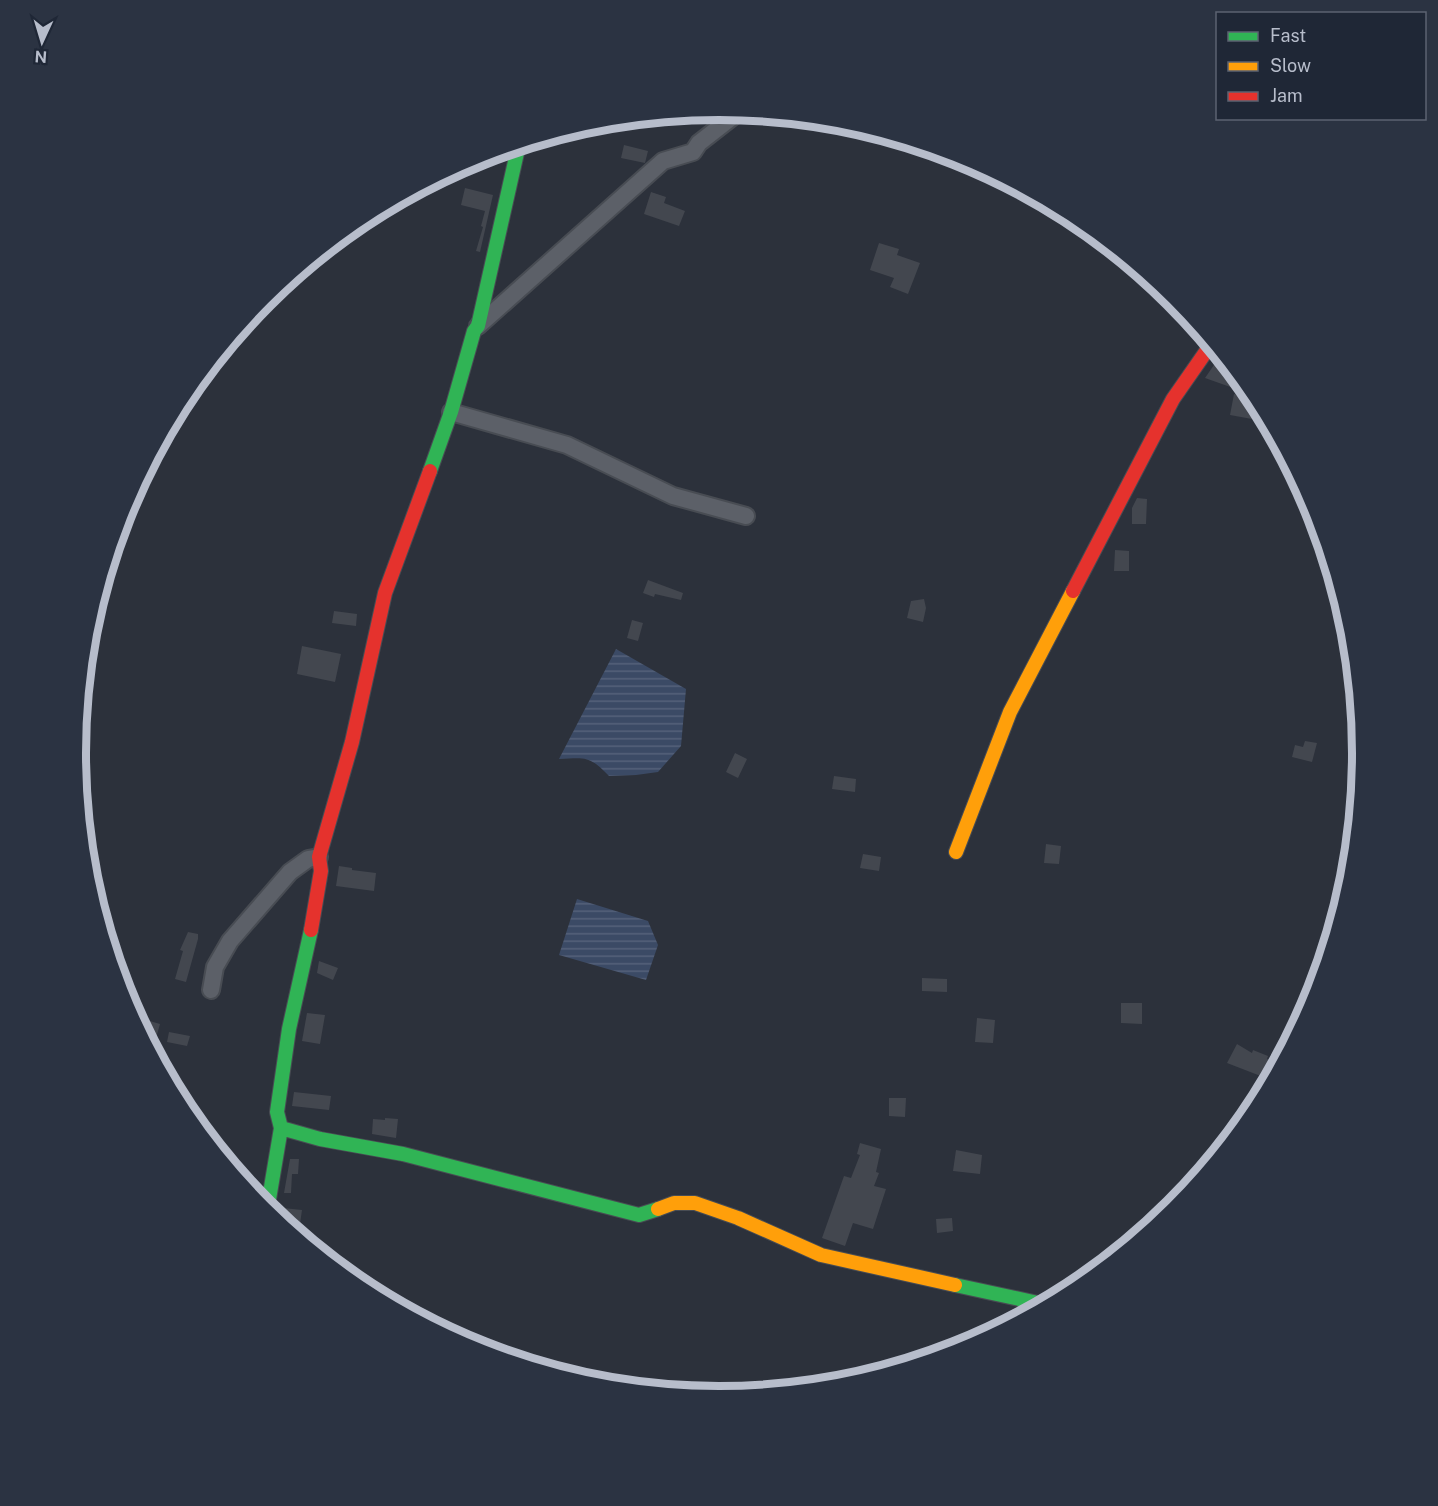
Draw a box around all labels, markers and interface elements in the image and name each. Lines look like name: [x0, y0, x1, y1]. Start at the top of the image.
north arrow: [12, 12, 72, 72]
legend: [1216, 12, 1426, 120]
text: Fast: [1270, 25, 1306, 46]
text: N: [34, 47, 48, 66]
text: Slow: [1270, 55, 1311, 76]
text: Jam: [1270, 85, 1303, 106]

